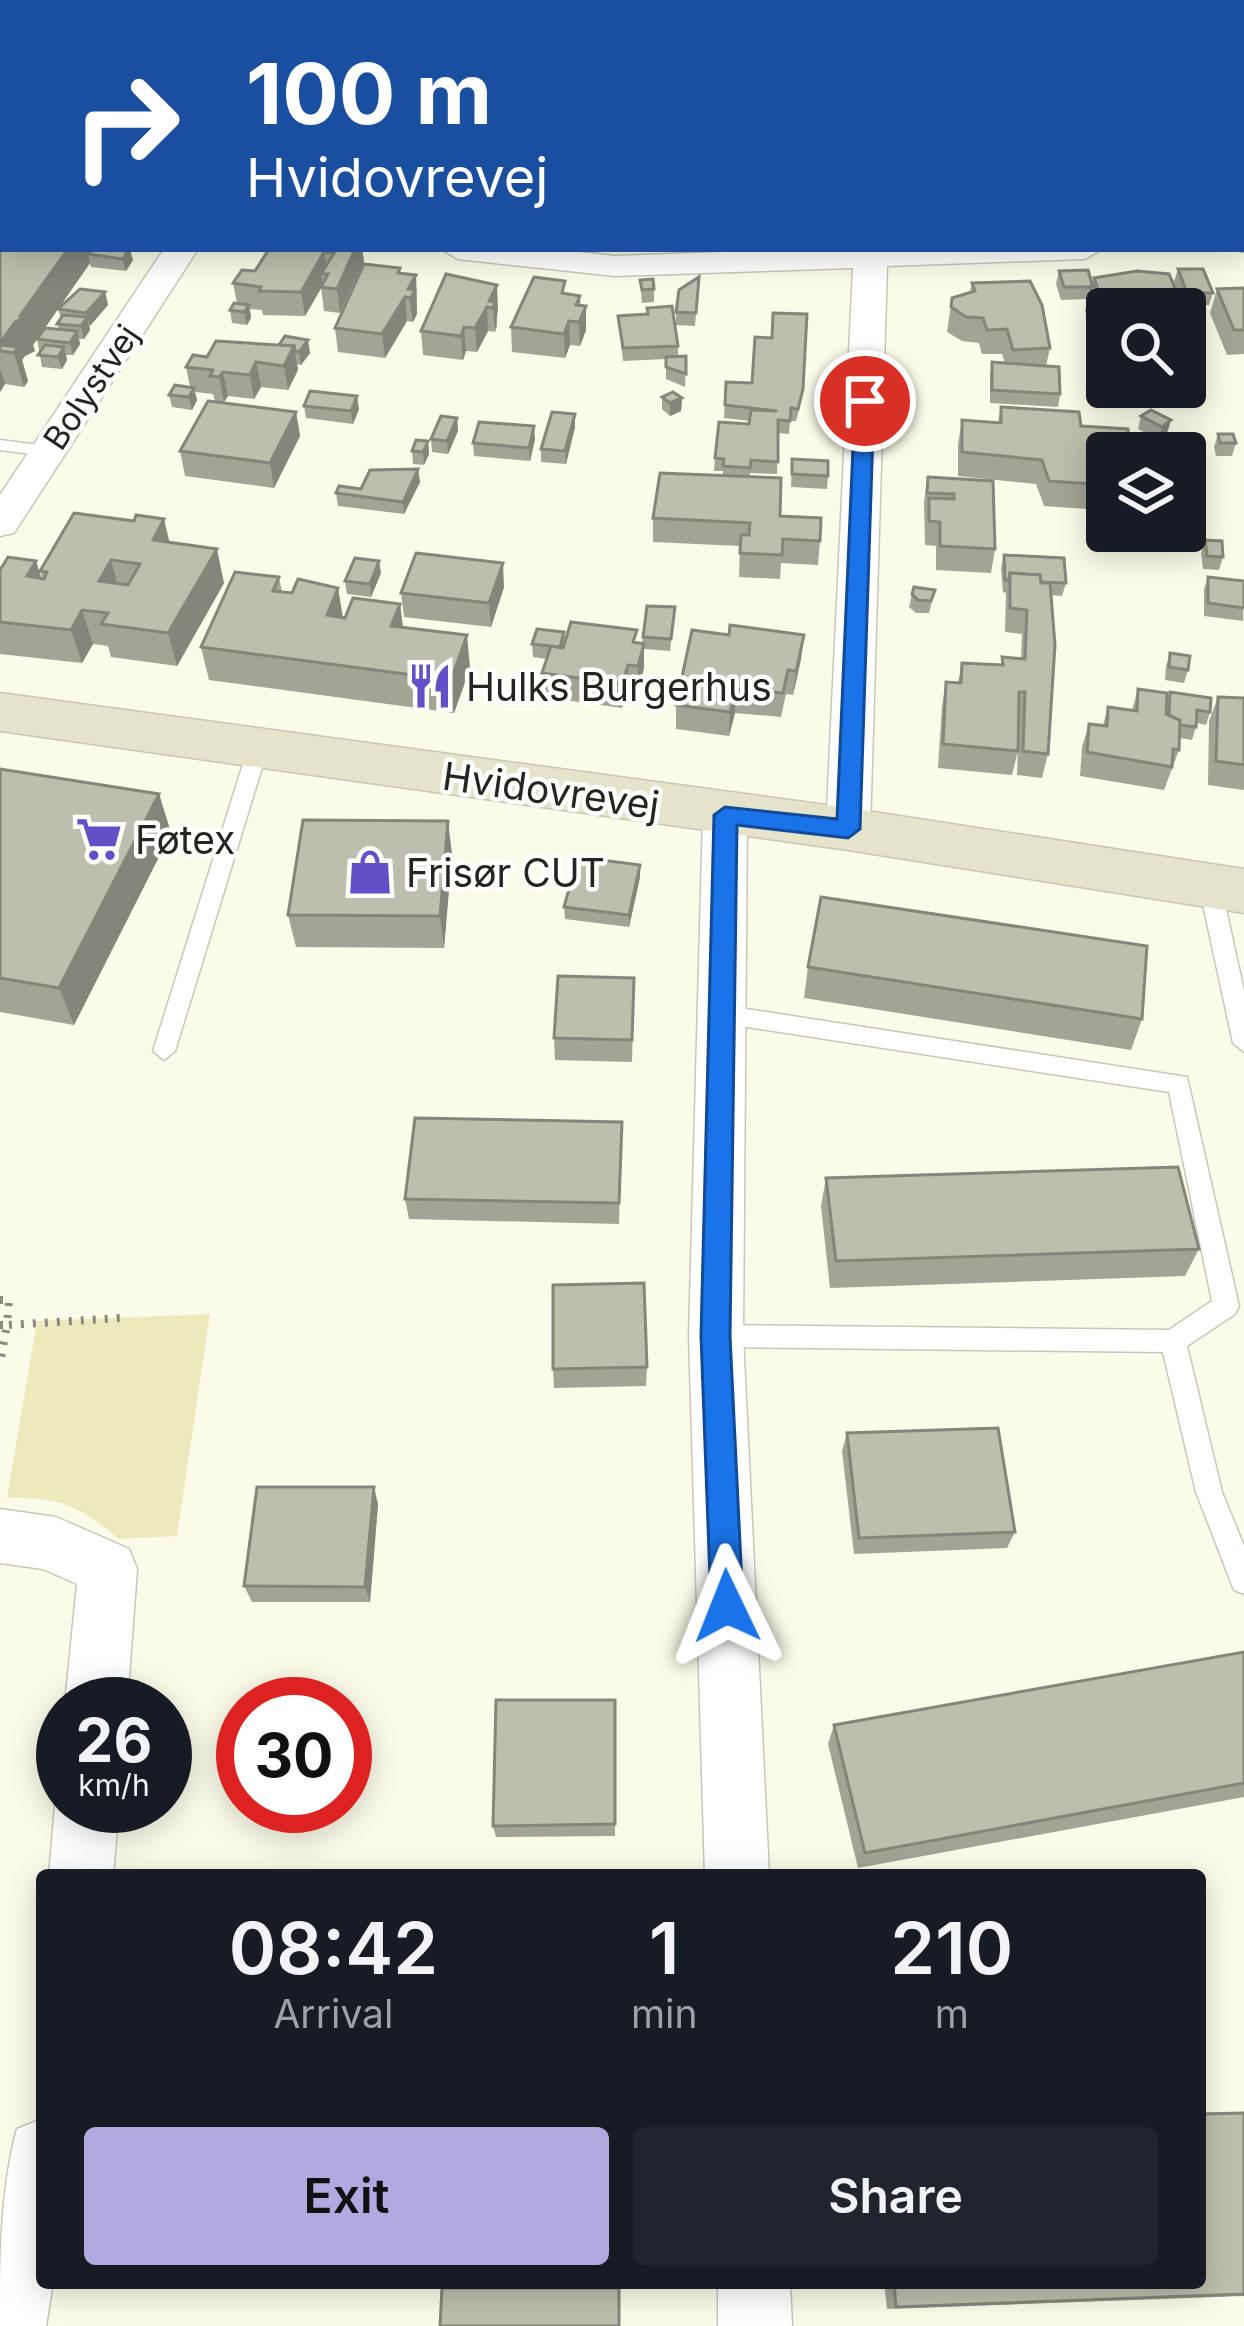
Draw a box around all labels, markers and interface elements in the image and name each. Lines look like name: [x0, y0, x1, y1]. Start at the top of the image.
text: 100 m: [246, 43, 492, 144]
icon: right: [48, 48, 204, 204]
text: Hvidovrevej: [246, 145, 548, 210]
map controls: [1086, 288, 1206, 552]
button: search: [1086, 288, 1206, 408]
street label: Bolystvej: [35, 317, 147, 457]
pin: [814, 350, 916, 452]
icon: arrive: [832, 368, 898, 434]
button: layers: [1086, 432, 1206, 552]
restaurant icon: Hulks Burgerhus: [405, 661, 455, 711]
place label: Hulks Burgerhus: [466, 663, 772, 710]
street label: Hvidovrevej: [440, 752, 662, 828]
supermarket icon: Føtex: [74, 814, 124, 864]
place label: Føtex: [135, 816, 235, 863]
shop icon: Frisør CUT: [345, 847, 395, 897]
place label: Frisør CUT: [406, 849, 605, 896]
position arrow: [664, 1543, 790, 1669]
speed limit sign: 30: [216, 1677, 372, 1833]
text: 26: [76, 1704, 152, 1776]
text: km/h: [78, 1767, 150, 1803]
text: 08:42: [229, 1904, 438, 1991]
text: 1: [649, 1904, 679, 1991]
text: 210: [890, 1904, 1013, 1991]
text: Arrival: [273, 1990, 393, 2037]
text: min: [631, 1990, 698, 2037]
text: m: [935, 1990, 969, 2037]
button: Exit: [84, 2127, 609, 2265]
button: Share: [633, 2127, 1158, 2265]

